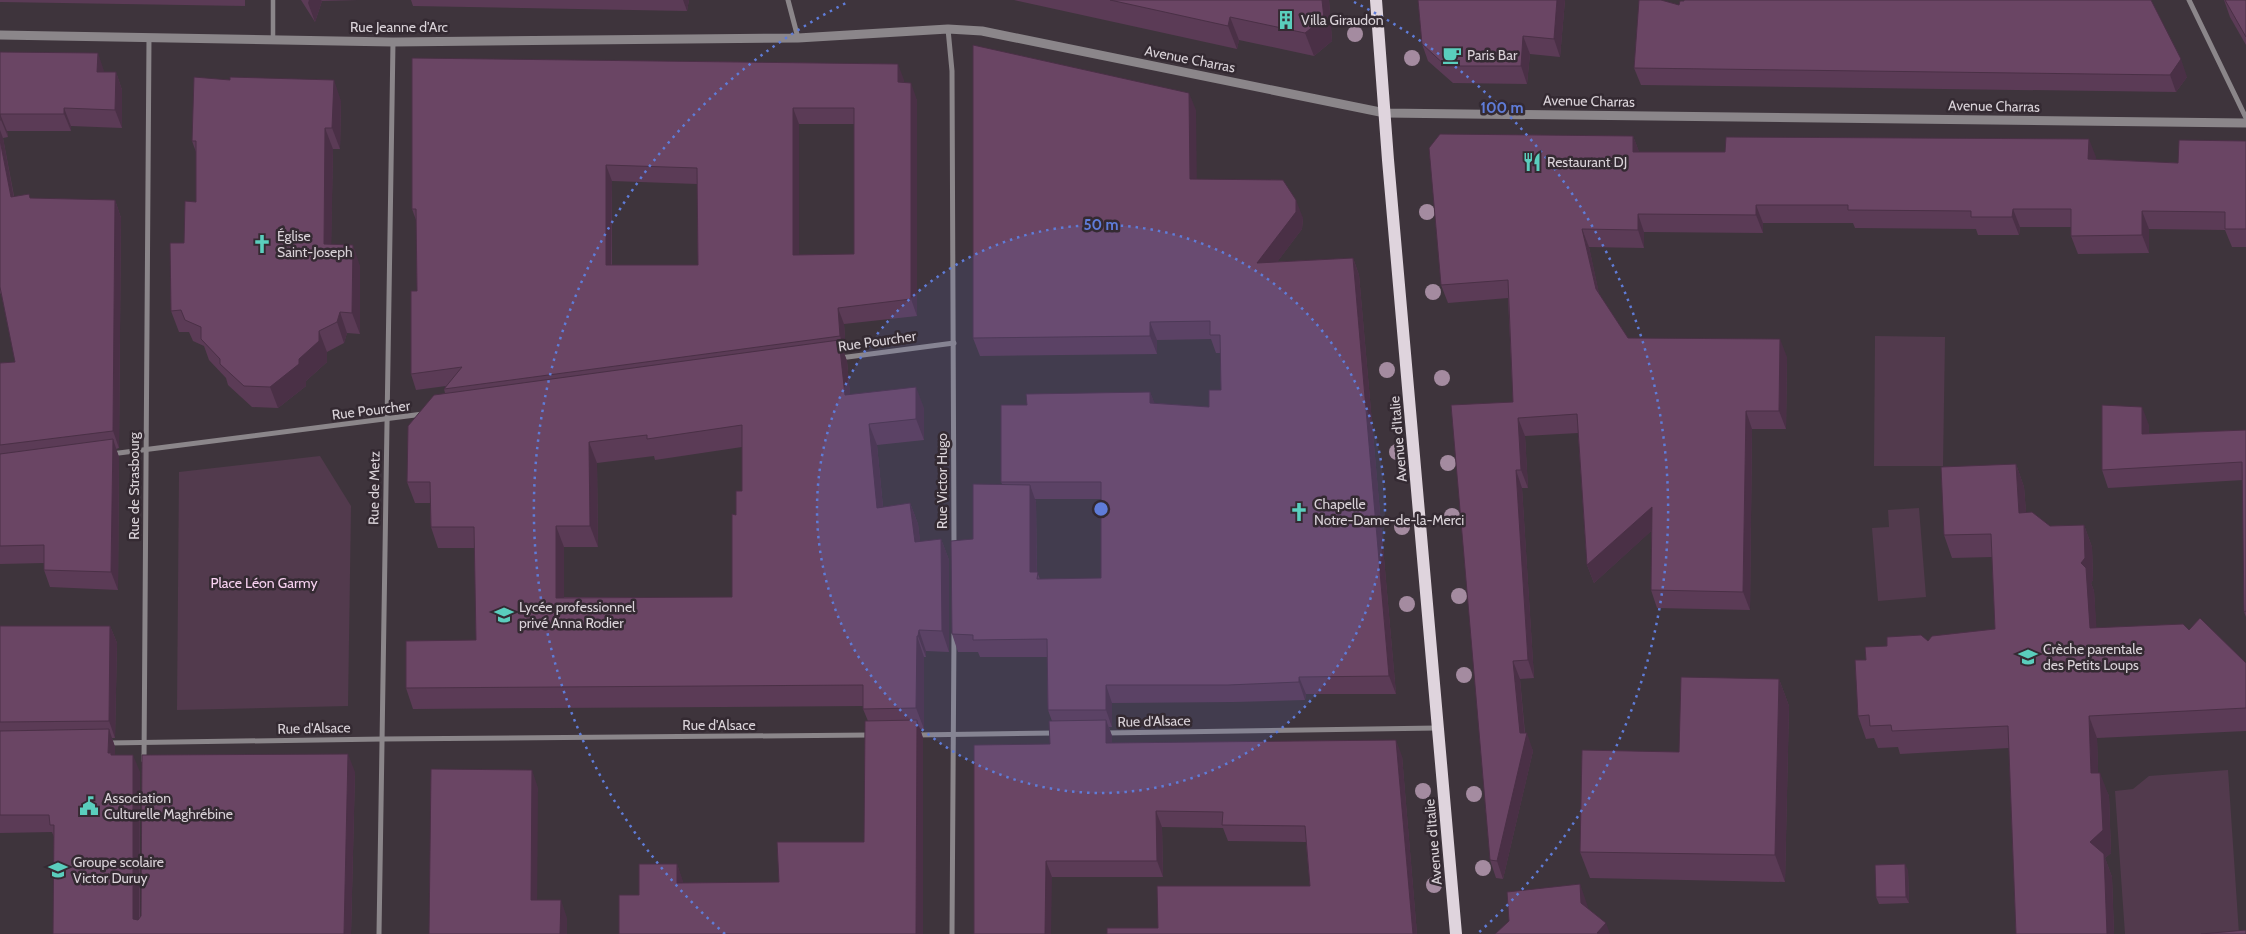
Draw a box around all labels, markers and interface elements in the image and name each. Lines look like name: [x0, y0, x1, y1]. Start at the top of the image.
building icon: Villa Giraudon: [1275, 9, 1297, 31]
place label: Villa Giraudon: [1301, 11, 1384, 29]
street label: Rue Jeanne d'Arc: [350, 18, 448, 36]
street label: Avenue Charras: [1143, 41, 1237, 77]
cafe icon: Paris Bar: [1441, 44, 1463, 66]
place label: Paris Bar: [1467, 46, 1518, 64]
street label: Avenue Charras: [1543, 91, 1635, 111]
street label: Avenue Charras: [1948, 96, 2040, 116]
text: 100 m: [1480, 99, 1524, 117]
restaurant icon: Restaurant DJ: [1521, 151, 1543, 173]
place label: Restaurant DJ: [1547, 153, 1627, 171]
text: 50 m: [1083, 216, 1119, 234]
place label: Église Saint-Joseph: [277, 227, 353, 261]
church icon: Église Saint-Joseph: [251, 233, 273, 255]
street label: Rue Pourcher: [837, 327, 918, 355]
street label: Avenue d'Italie: [1385, 395, 1411, 483]
street label: Rue Pourcher: [331, 396, 412, 424]
street label: Rue de Strasbourg: [125, 431, 143, 540]
street label: Rue Victor Hugo: [933, 433, 951, 529]
street label: Rue de Metz: [364, 451, 384, 525]
place label: Chapelle Notre-Dame-de-la-Merci: [1314, 495, 1464, 529]
centre of rings: [1092, 500, 1110, 518]
church icon: Chapelle Notre-Dame-de-la-Merci: [1288, 501, 1310, 523]
park label: Place Léon Garmy: [211, 574, 317, 592]
place label: Lycée professionnel privé Anna Rodier: [519, 598, 636, 632]
school or university icon: Lycée professionnel privé Anna Rodier: [493, 604, 515, 626]
place label: Crèche parentale des Petits Loups: [2043, 640, 2143, 674]
school or university icon: Crèche parentale des Petits Loups: [2017, 646, 2039, 668]
street label: Rue d'Alsace: [1117, 711, 1191, 731]
street label: Rue d'Alsace: [682, 716, 756, 734]
street label: Rue d'Alsace: [277, 718, 351, 738]
place label: Association Culturelle Maghrébine: [104, 789, 233, 823]
public building icon: Association Culturelle Maghrébine: [78, 795, 100, 817]
street label: Avenue d'Italie: [1420, 798, 1446, 886]
place label: Groupe scolaire Victor Duruy: [73, 853, 164, 887]
school or university icon: Groupe scolaire Victor Duruy: [47, 859, 69, 881]

